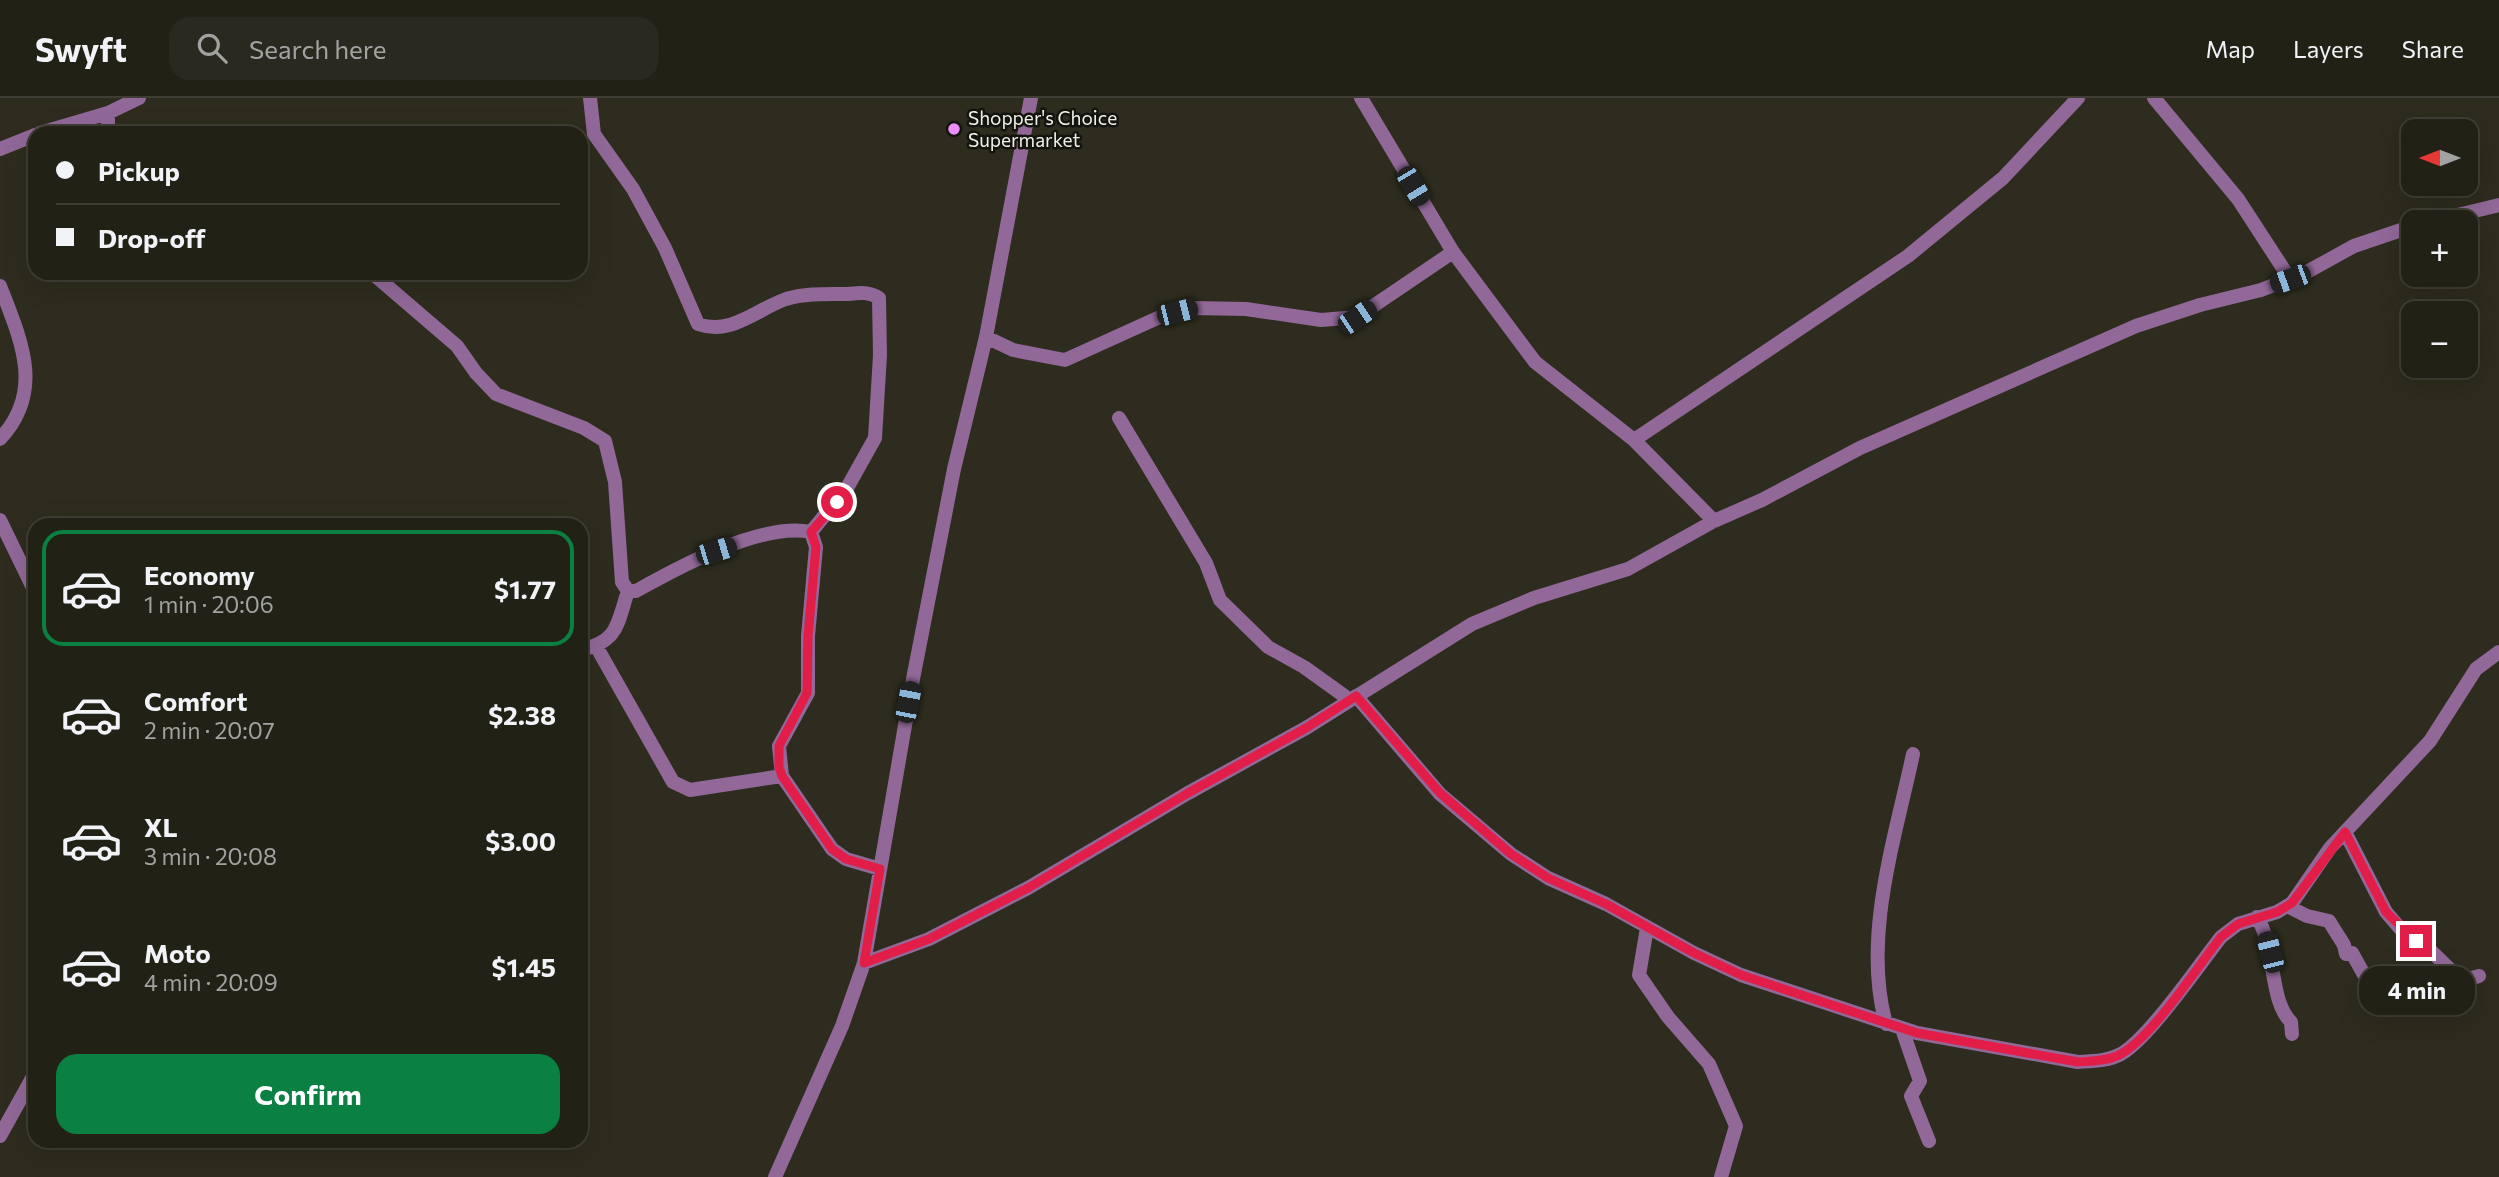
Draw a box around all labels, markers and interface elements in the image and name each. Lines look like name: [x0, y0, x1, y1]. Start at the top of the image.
search box: [169, 17, 659, 80]
text: Swyft: [35, 28, 127, 69]
icon: search: [193, 29, 231, 67]
text: Search here: [249, 33, 386, 64]
text: Map: [2206, 34, 2255, 63]
text: Layers: [2293, 34, 2364, 63]
text: Share: [2402, 34, 2464, 63]
place label: Shopper's Choice Supermarket: [968, 106, 1117, 151]
north arrow: [2401, 119, 2478, 196]
map controls: [2401, 119, 2478, 378]
marker: Shopper's Choice Supermarket: [946, 121, 962, 137]
text: Pickup: [98, 155, 180, 186]
car: [1394, 163, 1433, 209]
button: +: [2401, 210, 2478, 287]
text: Drop-off: [98, 222, 205, 253]
car: [2267, 262, 2314, 296]
car: [1155, 297, 1200, 327]
car: [1334, 297, 1381, 337]
button: −: [2401, 301, 2478, 378]
route start: [821, 486, 853, 518]
car: [693, 535, 740, 567]
icon: car: [60, 557, 123, 620]
text: Economy: [144, 559, 255, 590]
text: $1.77: [494, 573, 556, 604]
text: 1 min · 20:06: [144, 590, 274, 618]
car: [894, 679, 923, 725]
icon: car: [60, 683, 123, 746]
text: Comfort: [144, 685, 247, 716]
text: $2.38: [488, 699, 556, 730]
text: 2 min · 20:07: [144, 716, 275, 744]
icon: car: [60, 809, 123, 872]
text: XL: [144, 811, 178, 842]
text: $3.00: [485, 825, 556, 856]
text: 3 min · 20:08: [144, 842, 277, 870]
route end: [2400, 925, 2432, 957]
car: [2255, 929, 2286, 975]
icon: car: [60, 935, 123, 998]
text: Moto: [144, 937, 211, 968]
text: $1.45: [492, 951, 556, 982]
callout: 4 min: [2358, 966, 2474, 1015]
text: 4 min · 20:09: [144, 968, 278, 996]
text: 4 min: [2388, 976, 2446, 1004]
button: Confirm: [56, 1054, 560, 1134]

